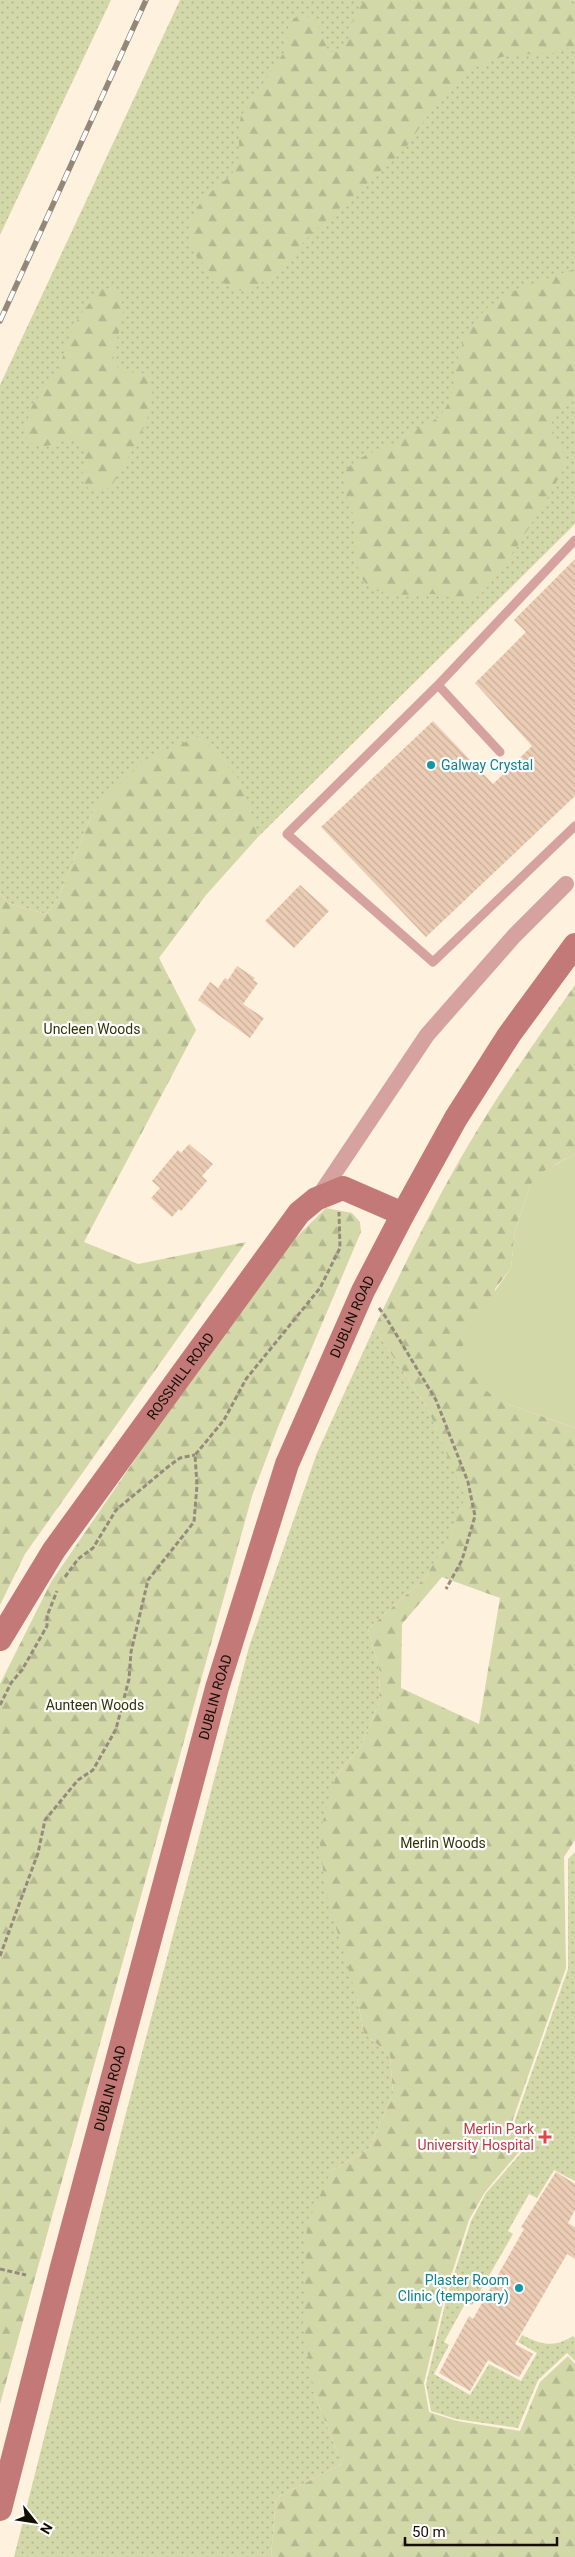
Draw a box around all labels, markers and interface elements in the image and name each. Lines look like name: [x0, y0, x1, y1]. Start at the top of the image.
place label: Galway Crystal: [441, 757, 533, 773]
marker: Galway Crystal: [425, 759, 437, 771]
park label: Uncleen Woods: [44, 1021, 140, 1037]
street label: DUBLIN ROAD: [327, 1273, 378, 1360]
street label: ROSSHILL ROAD: [143, 1330, 217, 1423]
street label: DUBLIN ROAD: [195, 1652, 235, 1742]
park label: Aunteen Woods: [46, 1697, 144, 1713]
park label: Merlin Woods: [400, 1835, 486, 1851]
street label: DUBLIN ROAD: [91, 2043, 129, 2133]
place label: Merlin Park University Hospital: [418, 2121, 535, 2153]
marker: Merlin Park University Hospital: [538, 2130, 552, 2144]
place label: Plaster Room Clinic (temporary): [398, 2272, 509, 2305]
marker: Plaster Room Clinic (temporary): [513, 2282, 525, 2294]
north arrow: [10, 2497, 60, 2547]
scale bar: [405, 2514, 558, 2546]
text: N: [37, 2520, 56, 2537]
text: 50 m: [412, 2523, 446, 2541]

